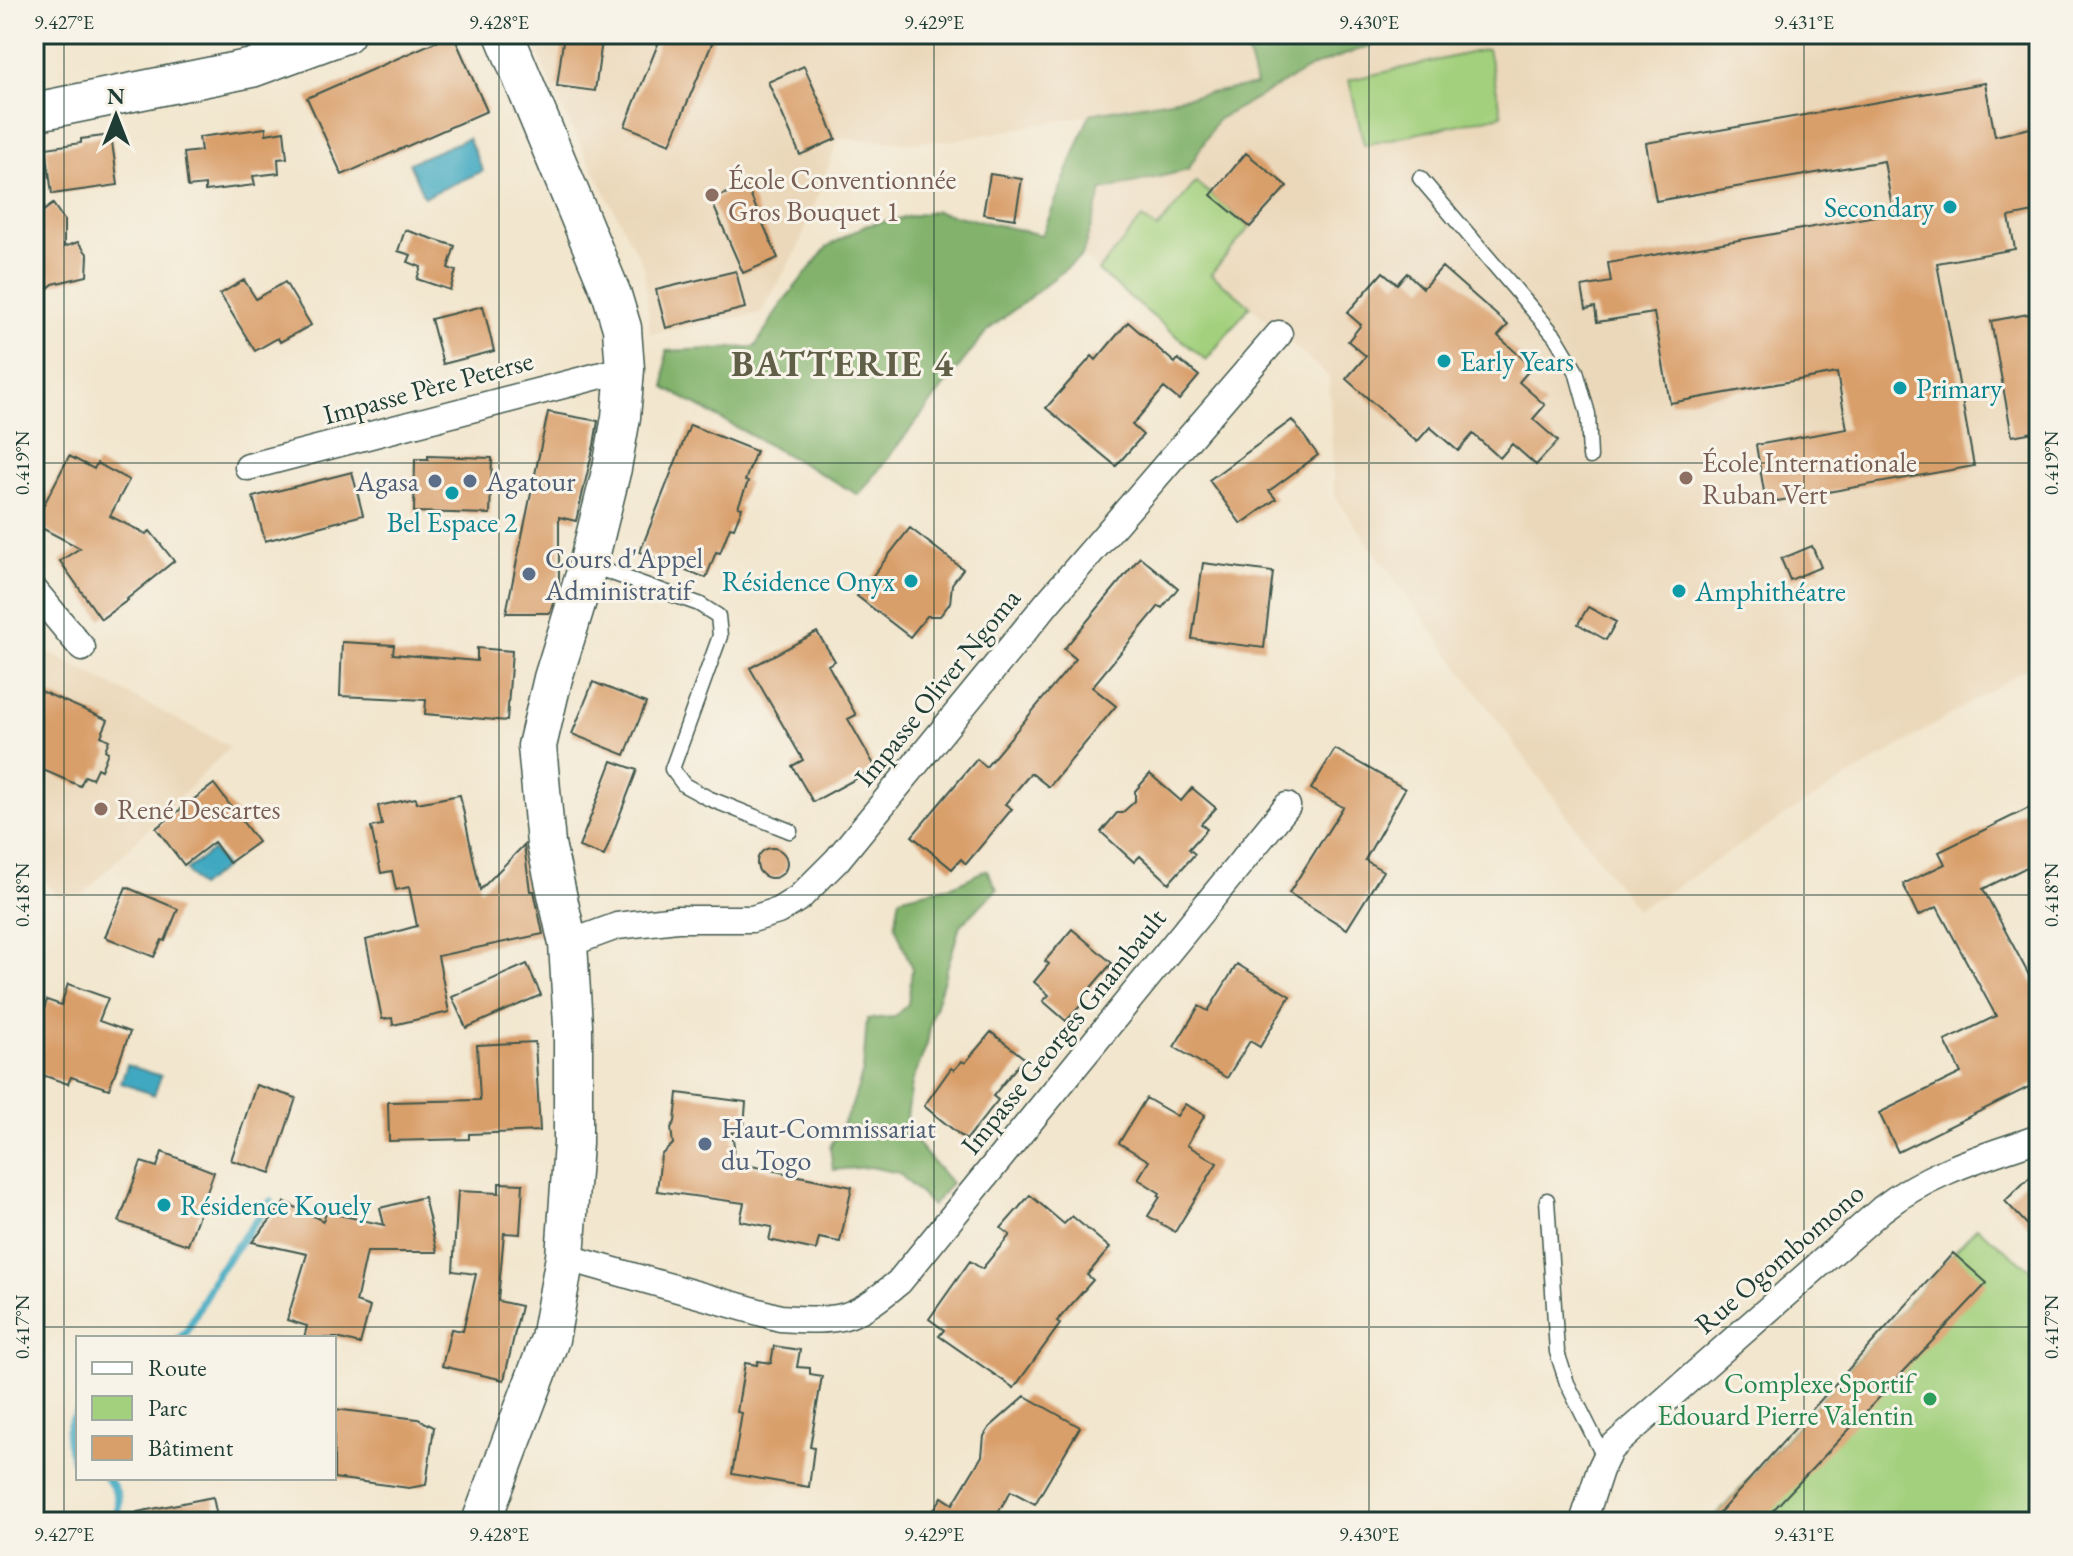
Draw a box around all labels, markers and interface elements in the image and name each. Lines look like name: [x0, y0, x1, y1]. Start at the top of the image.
text: 9.427°E: [34, 9, 94, 35]
text: 9.428°E: [469, 9, 529, 35]
text: 9.429°E: [904, 9, 964, 35]
text: 9.430°E: [1339, 9, 1399, 35]
text: 9.431°E: [1774, 9, 1834, 35]
north arrow: [76, 76, 156, 156]
text: N: [107, 82, 125, 111]
place label: École Conventionnée Gros Bouquet 1: [728, 161, 956, 229]
marker: École Conventionnée Gros Bouquet 1: [703, 186, 721, 204]
place label: Secondary: [1824, 189, 1935, 225]
marker: Secondary: [1941, 198, 1959, 216]
district label: BATTERIE 4: [731, 340, 955, 387]
street label: Impasse Père Peterse: [319, 342, 537, 432]
place label: Early Years: [1460, 343, 1574, 379]
marker: Early Years: [1435, 352, 1453, 370]
place label: Primary: [1916, 370, 2003, 406]
marker: Primary: [1891, 379, 1909, 397]
text: 0.419°N: [9, 431, 35, 495]
text: 0.419°N: [2038, 431, 2064, 495]
place label: École Internationale Ruban Vert: [1702, 444, 1917, 512]
place label: Agasa: [355, 463, 420, 499]
place label: Agatour: [485, 463, 576, 499]
marker: École Internationale Ruban Vert: [1677, 469, 1695, 487]
marker: Agasa: [426, 472, 444, 490]
marker: Agatour: [461, 472, 479, 490]
marker: Bel Espace 2: [443, 484, 461, 502]
place label: Bel Espace 2: [387, 504, 518, 540]
place label: Cours d'Appel Administratif: [544, 540, 704, 608]
place label: Résidence Onyx: [722, 563, 895, 599]
marker: Cours d'Appel Administratif: [520, 565, 538, 583]
marker: Résidence Onyx: [902, 572, 920, 590]
place label: Amphithéatre: [1694, 573, 1846, 609]
street label: Impasse Oliver Ngoma: [846, 580, 1028, 793]
marker: Amphithéatre: [1670, 582, 1688, 600]
place label: René Descartes: [117, 791, 281, 827]
marker: René Descartes: [92, 800, 110, 818]
text: 0.418°N: [9, 863, 35, 927]
text: 0.418°N: [2038, 863, 2064, 927]
street label: Impasse Georges Gnambault: [953, 900, 1174, 1161]
place label: Haut-Commissariat du Togo: [721, 1110, 936, 1178]
marker: Haut-Commissariat du Togo: [696, 1135, 714, 1153]
street label: Rue Ogombomono: [1687, 1175, 1871, 1341]
place label: Résidence Kouely: [180, 1187, 372, 1223]
marker: Résidence Kouely: [155, 1196, 173, 1214]
text: 0.417°N: [9, 1295, 35, 1359]
text: 0.417°N: [2038, 1295, 2064, 1359]
legend: [76, 1336, 336, 1480]
text: Route: [148, 1352, 207, 1383]
place label: Complexe Sportif Edouard Pierre Valentin: [1657, 1365, 1917, 1433]
marker: Complexe Sportif Edouard Pierre Valentin: [1921, 1390, 1939, 1408]
text: Parc: [148, 1392, 187, 1423]
text: Bâtiment: [148, 1432, 234, 1463]
text: 9.427°E: [34, 1521, 94, 1547]
text: 9.428°E: [469, 1521, 529, 1547]
text: 9.429°E: [904, 1521, 964, 1547]
text: 9.430°E: [1339, 1521, 1399, 1547]
text: 9.431°E: [1774, 1521, 1834, 1547]

